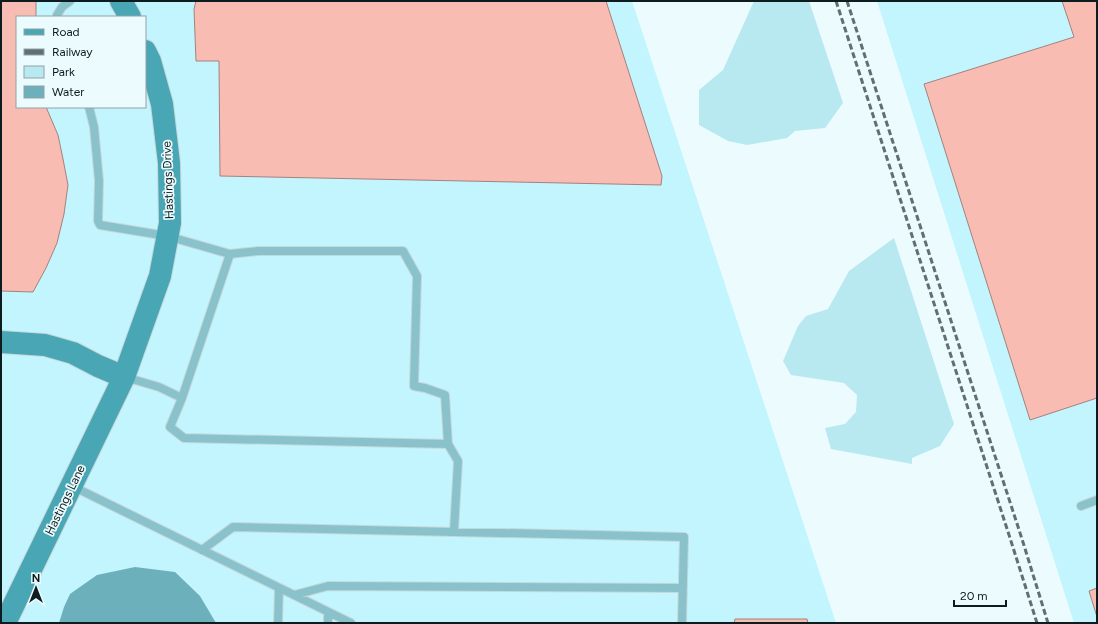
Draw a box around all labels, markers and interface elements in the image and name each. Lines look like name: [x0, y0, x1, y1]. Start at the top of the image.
legend: [16, 16, 146, 108]
text: Road: [52, 25, 80, 39]
text: Railway: [52, 45, 93, 59]
text: Park: [52, 65, 75, 79]
text: Water: [52, 85, 84, 99]
street label: Hastings Drive: [160, 140, 176, 219]
street label: Hastings Lane: [42, 462, 88, 537]
north arrow: [16, 568, 56, 608]
text: N: [32, 572, 40, 585]
scale bar: [954, 582, 1006, 608]
text: 20 m: [960, 589, 988, 603]

